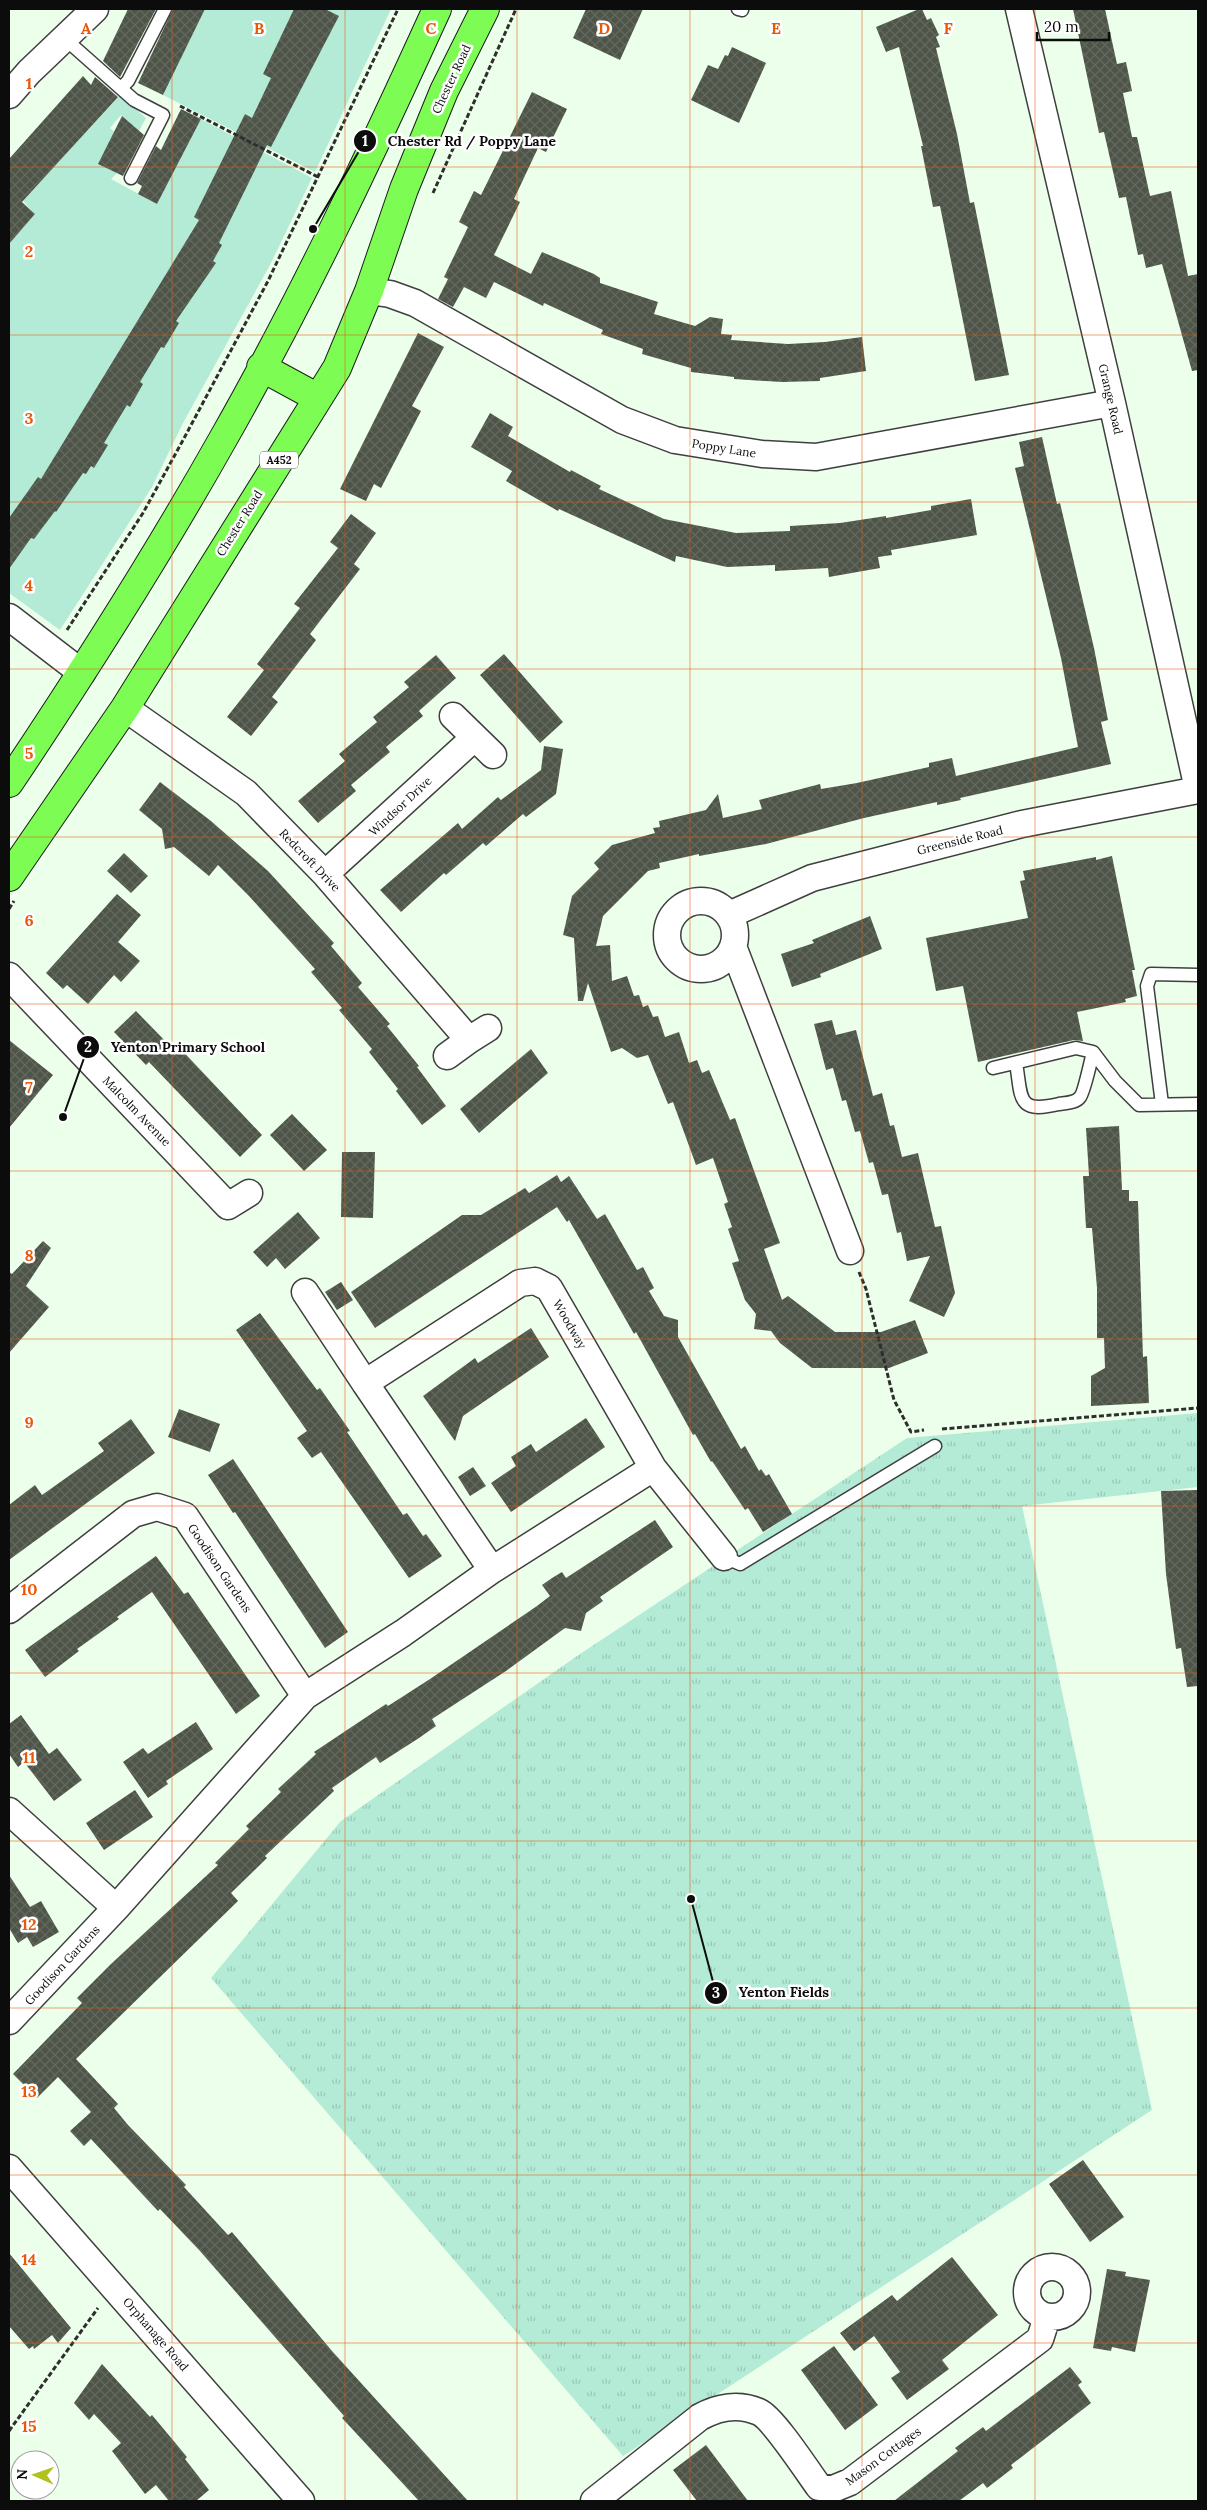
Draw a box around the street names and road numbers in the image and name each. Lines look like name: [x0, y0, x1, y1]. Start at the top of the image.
street label: Chester Road: [428, 42, 474, 116]
street label: Grange Road: [1096, 362, 1126, 436]
street label: Poppy Lane: [691, 436, 758, 461]
road number: A452: [260, 452, 298, 468]
street label: Chester Road: [213, 487, 265, 559]
street label: Windsor Drive: [365, 773, 435, 839]
street label: Greenside Road: [915, 822, 1005, 858]
street label: Redcroft Drive: [276, 825, 344, 895]
street label: Malcolm Avenue: [100, 1073, 175, 1150]
street label: Woodway: [550, 1297, 590, 1352]
street label: Goodison Gardens: [185, 1521, 255, 1616]
street label: Goodison Gardens: [21, 1922, 103, 2008]
street label: Orphanage Road: [120, 2294, 192, 2374]
street label: Mason Cottages: [842, 2423, 924, 2488]

